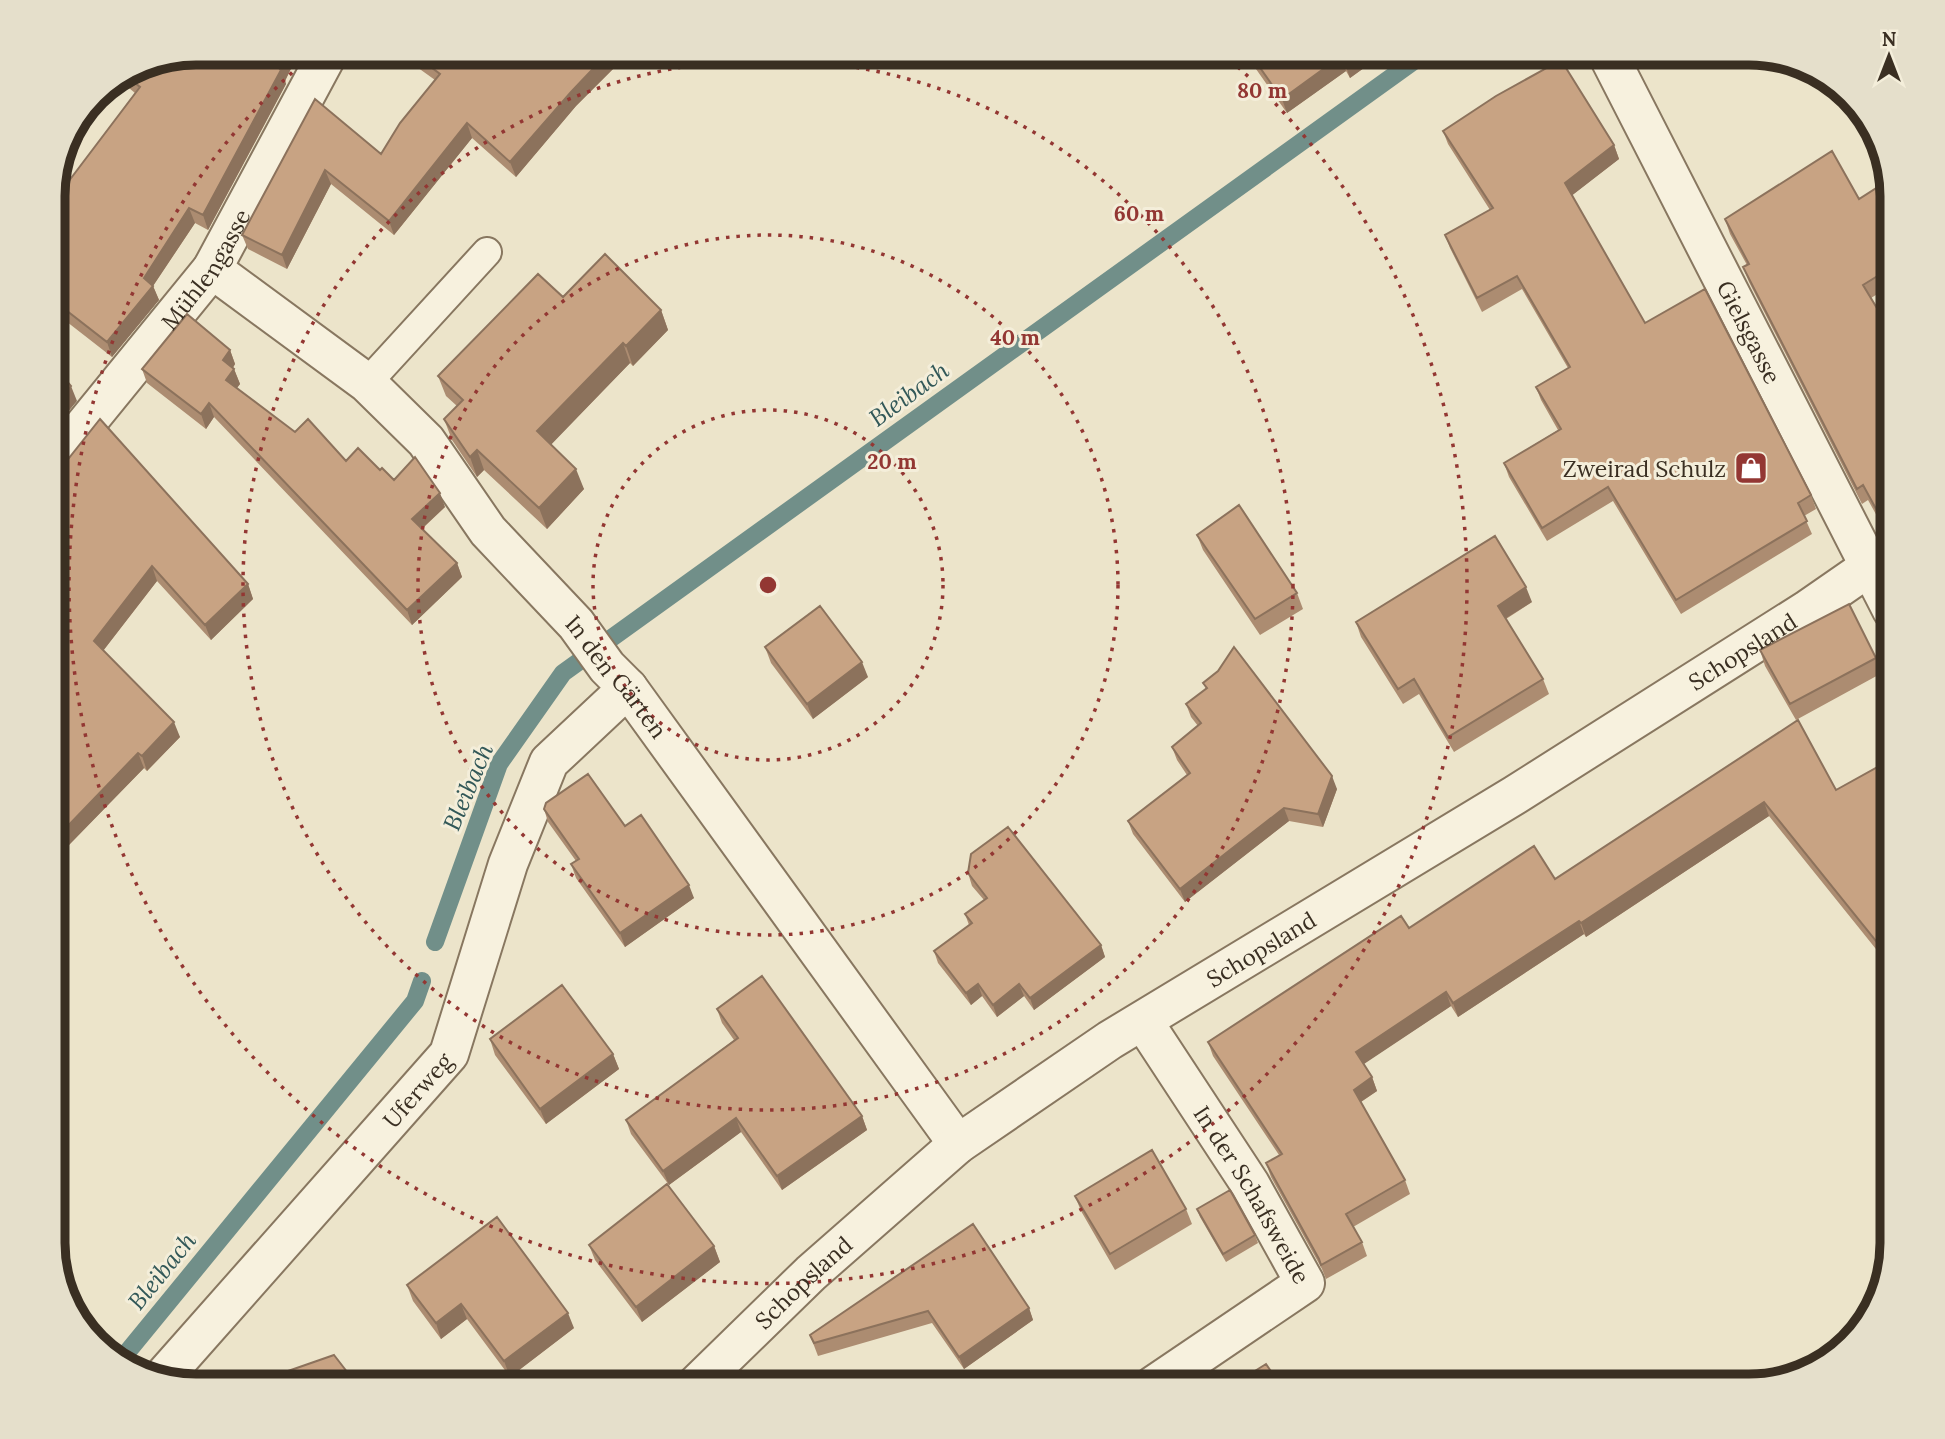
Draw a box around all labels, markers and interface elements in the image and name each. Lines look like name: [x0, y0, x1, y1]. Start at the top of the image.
north arrow: [1854, 21, 1924, 91]
text: N: [1882, 27, 1897, 51]
text: 80 m: [1237, 77, 1287, 104]
text: 60 m: [1114, 200, 1164, 227]
street label: Mühlengasse: [154, 204, 256, 335]
street label: Gielsgasse: [1711, 275, 1788, 388]
text: 40 m: [990, 324, 1040, 351]
water label: Bleibach: [863, 354, 955, 433]
text: 20 m: [867, 448, 917, 475]
shop icon: Zweirad Schulz: [1732, 449, 1770, 487]
place label: Zweirad Schulz: [1563, 454, 1726, 483]
centre of rings: [756, 573, 780, 597]
street label: Schopsland: [1683, 606, 1802, 696]
street label: In den Gärten: [560, 608, 674, 744]
water label: Bleibach: [436, 739, 500, 835]
street label: Schopsland: [1201, 904, 1321, 993]
street label: Uferweg: [376, 1045, 459, 1134]
street label: In der Schafsweide: [1188, 1100, 1317, 1288]
water label: Bleibach: [121, 1226, 203, 1316]
street label: Schopsland: [748, 1229, 858, 1335]

